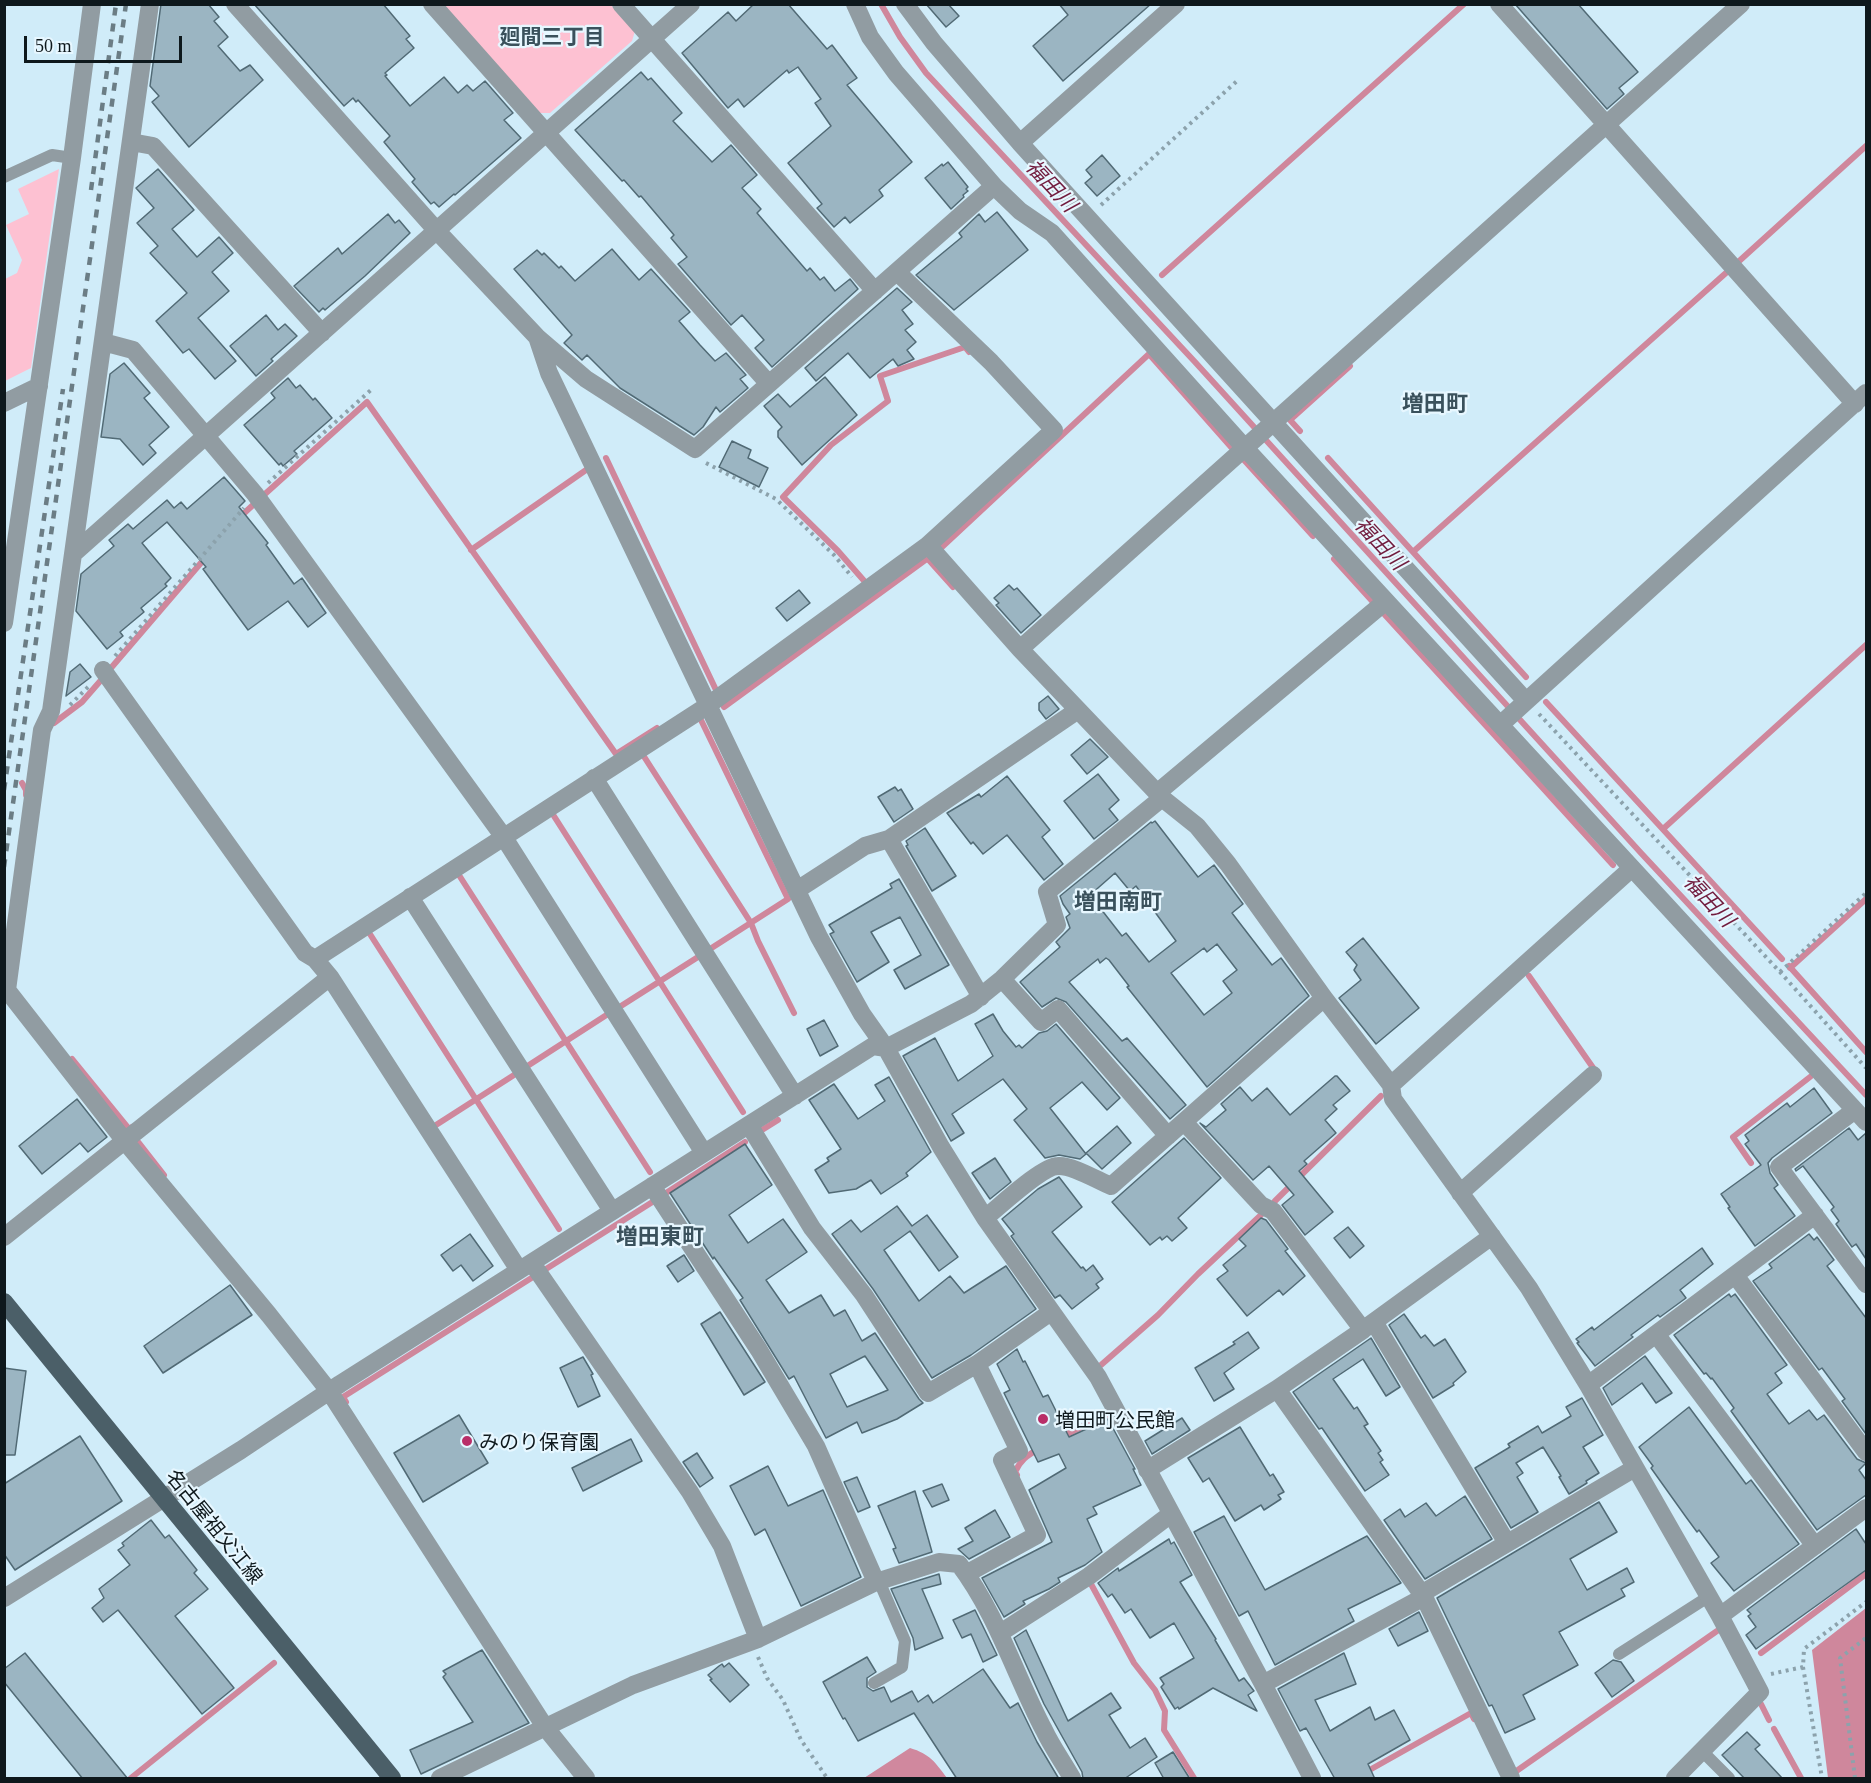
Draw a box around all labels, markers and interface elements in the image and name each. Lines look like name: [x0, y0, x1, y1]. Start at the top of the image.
district label: 廻間三丁目: [500, 23, 604, 49]
scale bar: [27, 24, 184, 62]
text: 50 m: [35, 36, 72, 56]
water label: 福田川: [1021, 153, 1083, 217]
district label: 増田町: [1402, 390, 1468, 416]
water label: 福田川: [1350, 511, 1412, 575]
water label: 福田川: [1679, 868, 1741, 932]
district label: 増田南町: [1074, 888, 1162, 914]
district label: 増田東町: [616, 1223, 704, 1249]
place label: 増田町公民館: [1055, 1407, 1175, 1431]
marker: 増田町公民館: [1036, 1412, 1050, 1426]
place label: みのり保育園: [479, 1429, 599, 1453]
marker: みのり保育園: [460, 1434, 474, 1448]
street label: 名古屋祖父江線: [162, 1464, 268, 1588]

